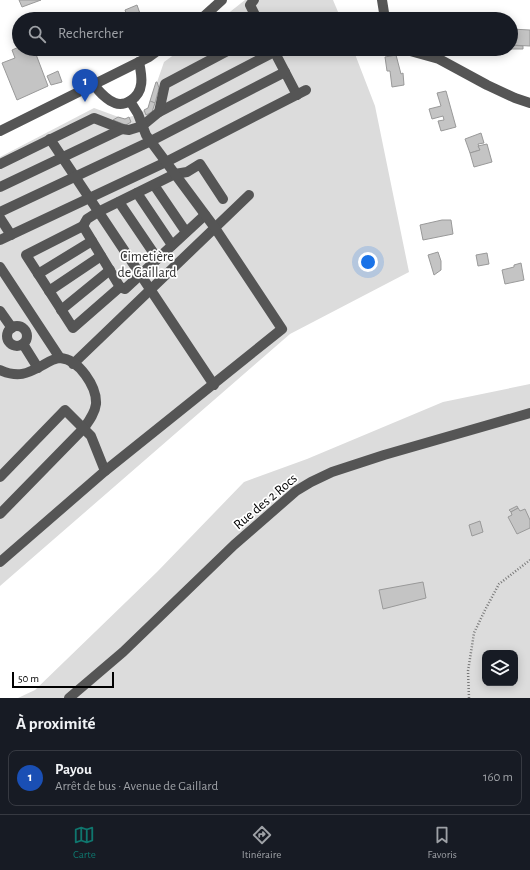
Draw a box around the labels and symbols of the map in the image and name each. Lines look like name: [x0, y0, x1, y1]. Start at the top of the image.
pin: 1: [72, 69, 98, 102]
park label: Cimetière de Gaillard: [117, 250, 177, 280]
your location: [358, 252, 378, 272]
street label: Rue des 2 Rocs: [231, 471, 300, 532]
scale bar: [12, 670, 114, 689]

